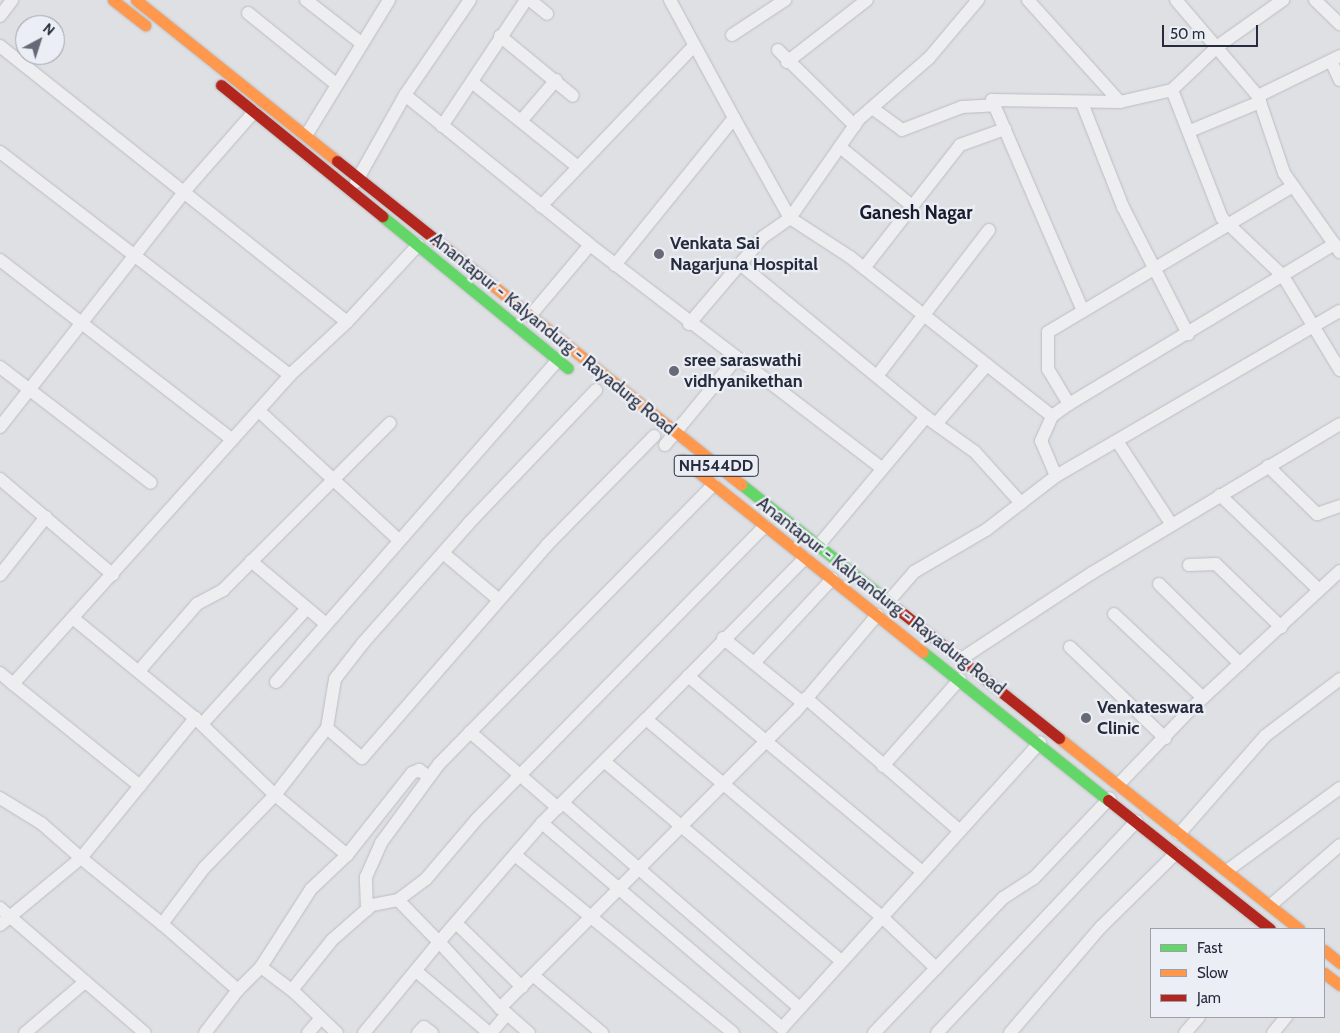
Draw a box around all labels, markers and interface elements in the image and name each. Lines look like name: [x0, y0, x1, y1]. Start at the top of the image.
north arrow: [15, 15, 65, 65]
scale bar: [1165, 15, 1261, 47]
text: N: [39, 19, 59, 39]
text: 50 m: [1170, 25, 1205, 43]
district label: Ganesh Nagar: [859, 202, 973, 224]
street label: Anantapur - Kalyandurg - Rayadurg Road: [426, 228, 680, 440]
place label: Venkata Sai Nagarjuna Hospital: [670, 233, 818, 276]
marker: Venkata Sai Nagarjuna Hospital: [652, 247, 666, 261]
place label: sree saraswathi vidhyanikethan: [684, 350, 803, 392]
marker: sree saraswathi vidhyanikethan: [668, 365, 680, 377]
road number: NH544DD: [674, 452, 758, 480]
street label: Anantapur - Kalyandurg - Rayadurg Road: [752, 492, 1010, 700]
place label: Venkateswara Clinic: [1097, 697, 1204, 740]
marker: Venkateswara Clinic: [1079, 711, 1093, 725]
legend: [1150, 928, 1325, 1018]
text: Fast: [1197, 939, 1222, 957]
text: Slow: [1197, 964, 1228, 982]
text: Jam: [1197, 989, 1221, 1007]

